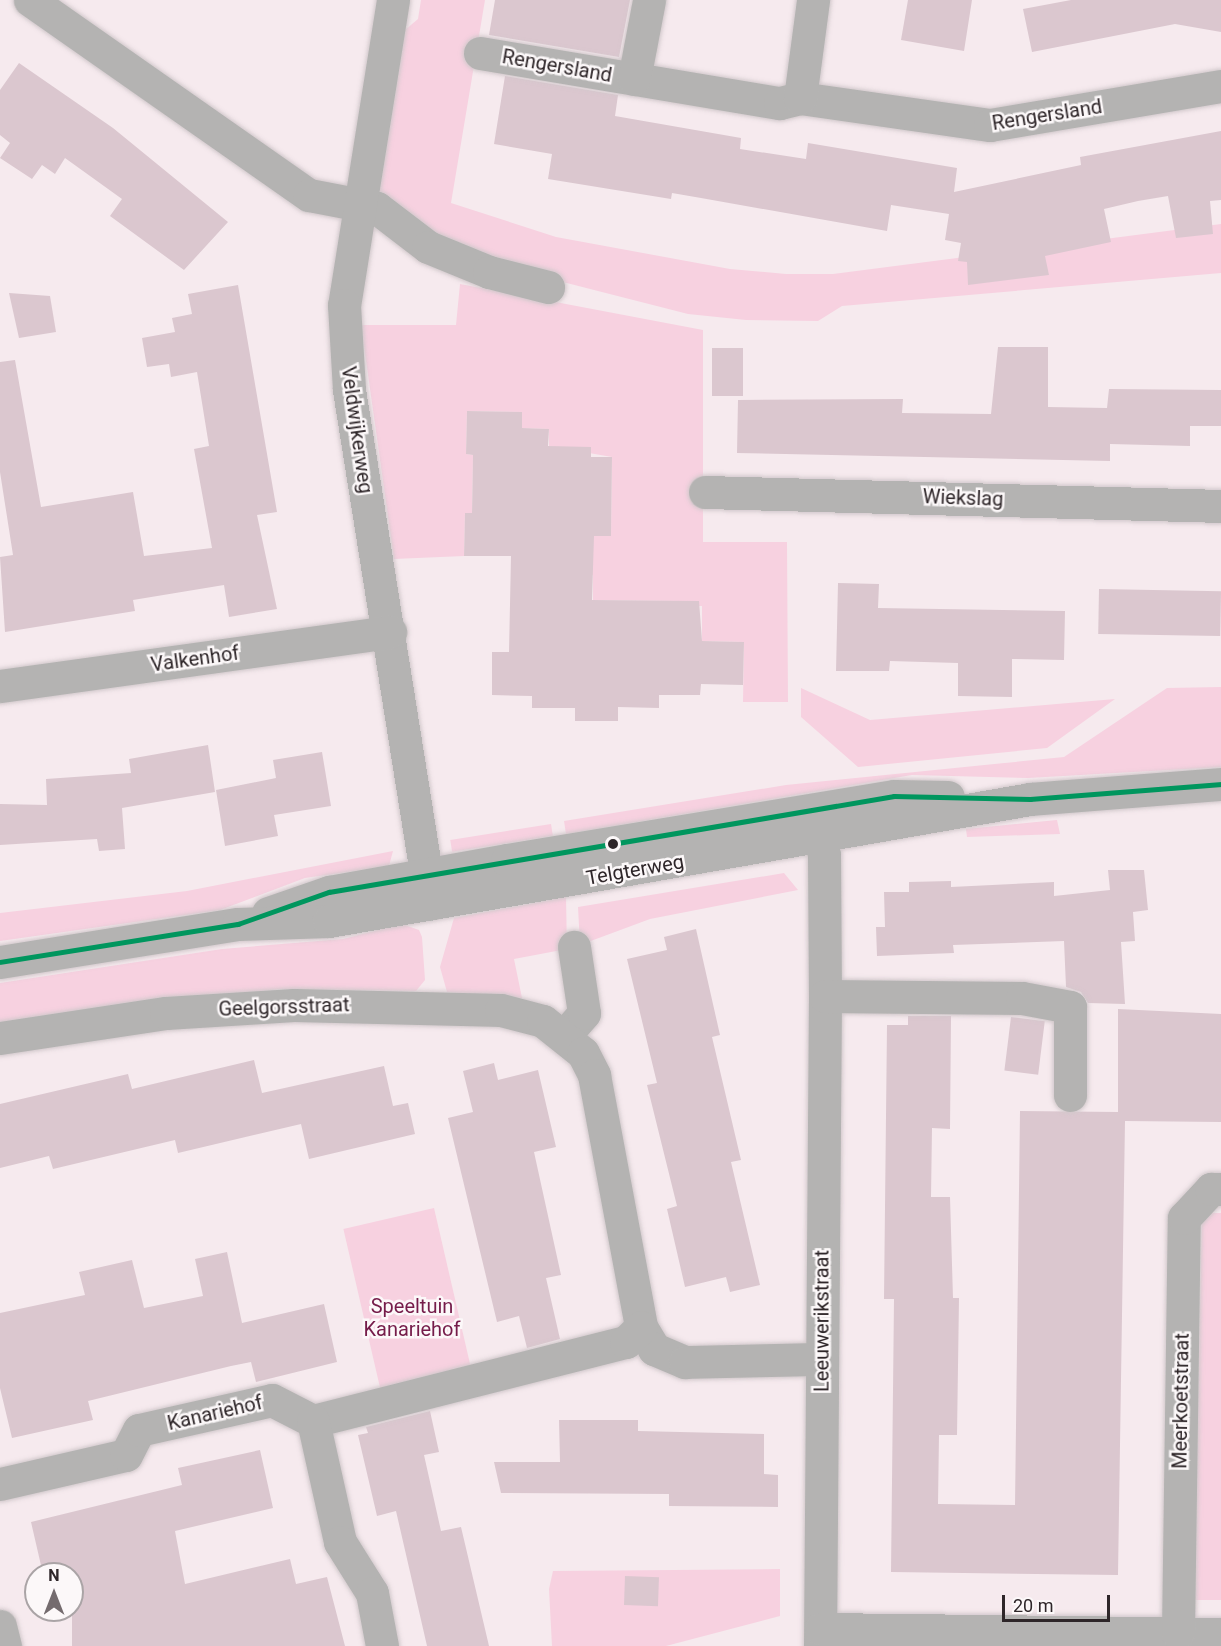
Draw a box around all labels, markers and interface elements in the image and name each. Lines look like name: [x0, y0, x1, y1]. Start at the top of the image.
street label: Rengersland: [500, 45, 614, 87]
street label: Rengersland: [990, 94, 1104, 136]
street label: Veldwijkerweg: [336, 365, 378, 495]
street label: Wiekslag: [922, 485, 1004, 511]
street label: Valkenhof: [149, 641, 241, 677]
unlabelled marker: [607, 838, 619, 850]
street label: Telgterweg: [584, 850, 686, 890]
street label: Geelgorsstraat: [218, 993, 350, 1021]
street label: Leeuwerikstraat: [810, 1250, 834, 1392]
park label: Speeltuin Kanariehof: [364, 1294, 460, 1341]
street label: Meerkoetstraat: [1168, 1333, 1194, 1469]
street label: Kanariehof: [165, 1390, 265, 1436]
north arrow: [24, 1562, 84, 1622]
text: N: [48, 1566, 60, 1585]
scale bar: [1005, 1583, 1113, 1621]
text: 20 m: [1013, 1595, 1053, 1616]

